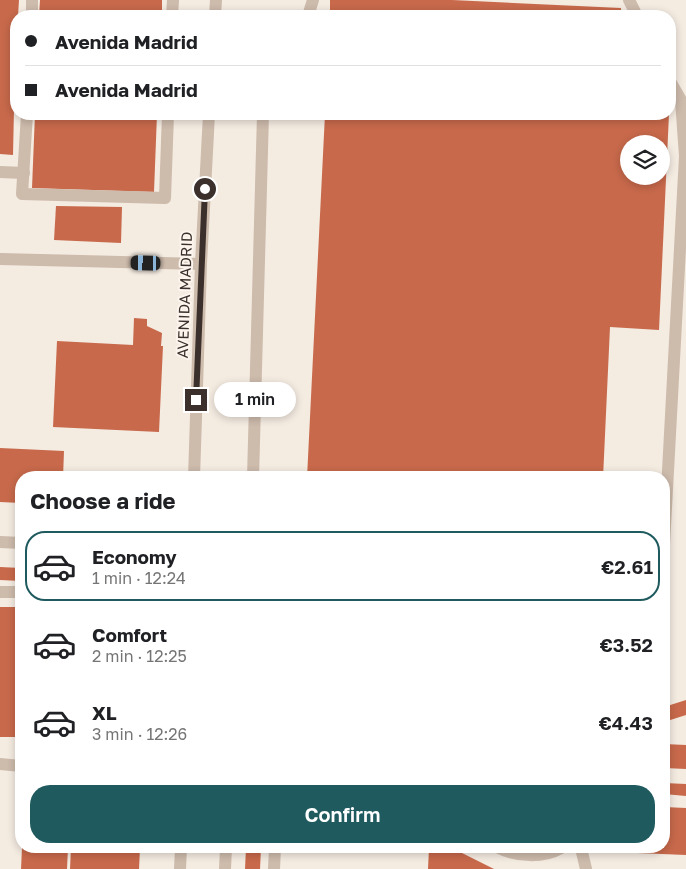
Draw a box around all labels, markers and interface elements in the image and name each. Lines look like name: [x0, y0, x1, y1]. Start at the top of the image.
text: Avenida Madrid: [55, 30, 198, 53]
text: Avenida Madrid: [55, 78, 198, 101]
map controls: [620, 135, 670, 185]
button: layers: [620, 135, 670, 185]
route start: [194, 178, 216, 200]
street label: AVENIDA MADRID: [173, 231, 195, 359]
car: [130, 255, 161, 271]
callout: 1 min: [214, 382, 296, 418]
route end: [185, 389, 207, 411]
text: 1 min: [235, 389, 275, 409]
text: Choose a ride: [30, 487, 176, 514]
icon: car: [32, 544, 77, 589]
text: Economy: [92, 545, 177, 568]
text: €2.61: [601, 555, 653, 578]
text: 1 min · 12:24: [92, 568, 186, 588]
icon: car: [32, 622, 77, 667]
text: Comfort: [92, 623, 167, 646]
text: €3.52: [600, 633, 653, 656]
text: 2 min · 12:25: [92, 646, 187, 666]
icon: car: [32, 700, 77, 745]
text: XL: [92, 701, 117, 724]
text: €4.43: [599, 711, 653, 734]
text: 3 min · 12:26: [92, 724, 187, 744]
button: Confirm: [30, 785, 655, 843]

